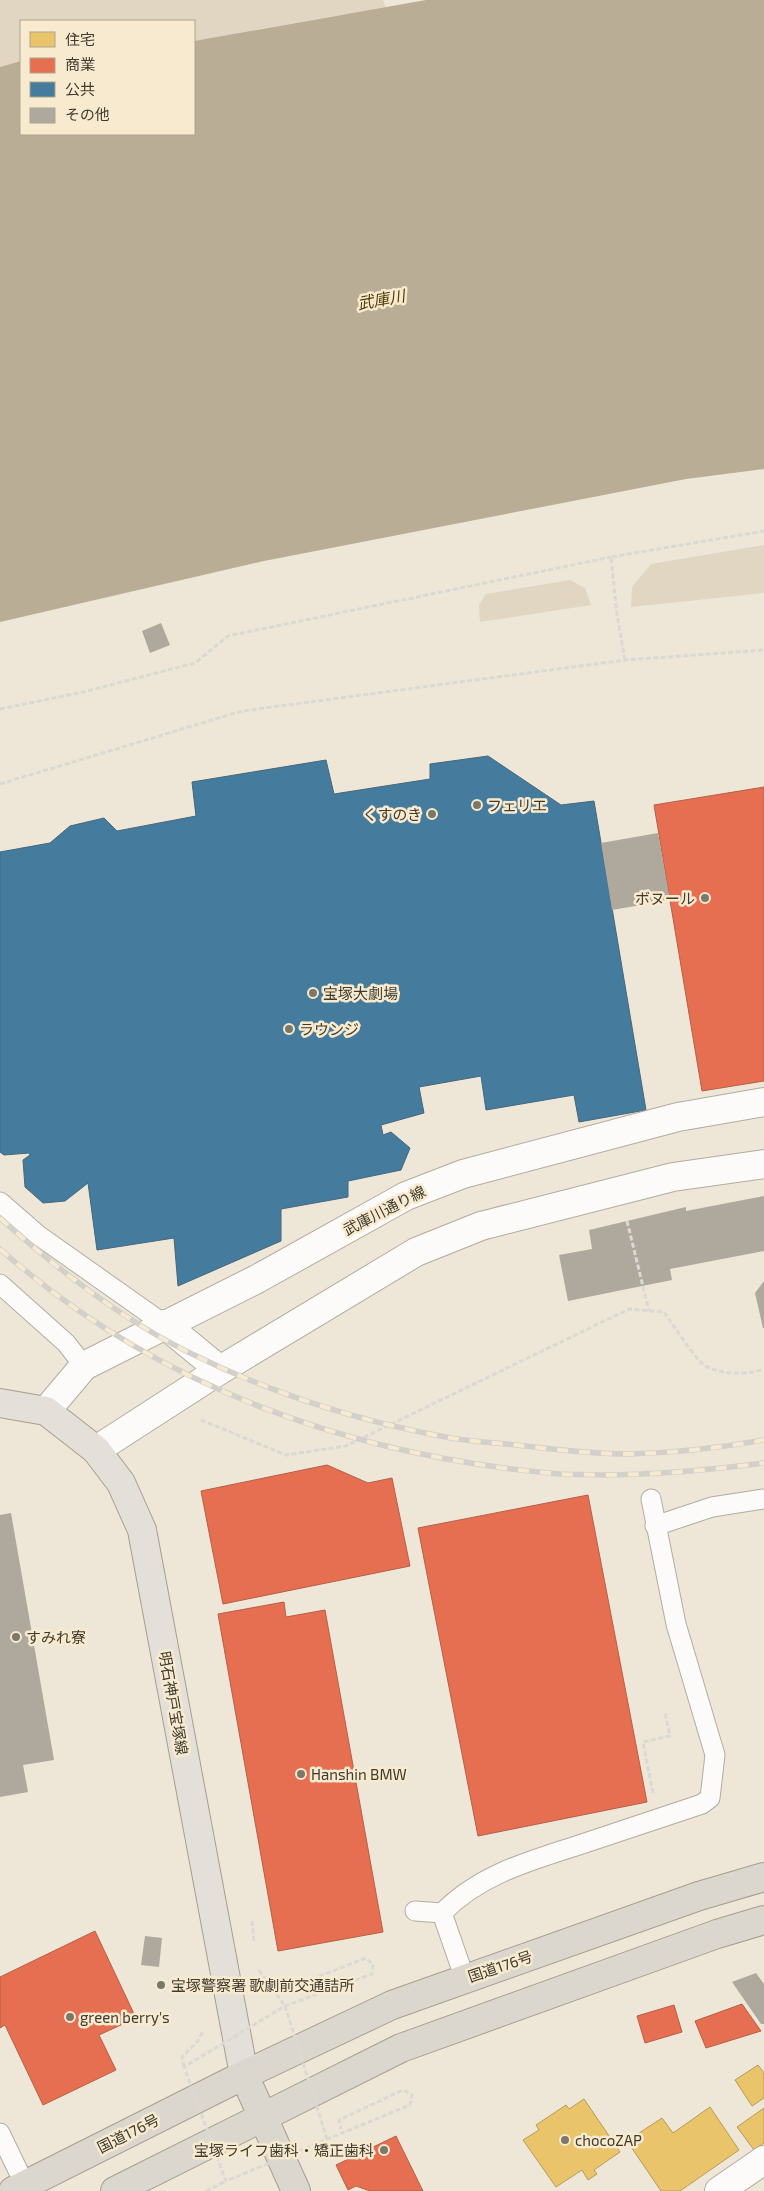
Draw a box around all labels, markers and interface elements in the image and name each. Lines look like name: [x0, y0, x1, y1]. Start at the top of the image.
legend: [20, 20, 195, 135]
text: 住宅: [65, 30, 95, 48]
text: 商業: [65, 55, 95, 73]
text: 公共: [65, 80, 95, 98]
text: その他: [65, 105, 110, 123]
water label: 武庫川: [356, 285, 408, 313]
place label: フェリエ: [487, 796, 547, 814]
marker: フェリエ: [471, 799, 483, 811]
place label: くすのき: [362, 805, 422, 823]
marker: くすのき: [426, 808, 438, 820]
place label: ボヌール: [635, 889, 695, 907]
marker: ボヌール: [699, 892, 711, 904]
place label: 宝塚大劇場: [323, 984, 398, 1002]
marker: 宝塚大劇場: [307, 987, 319, 999]
place label: ラウンジ: [299, 1020, 359, 1038]
marker: ラウンジ: [283, 1023, 295, 1035]
street label: 武庫川通り線: [340, 1182, 428, 1238]
place label: すみれ寮: [26, 1628, 86, 1646]
marker: すみれ寮: [10, 1631, 22, 1643]
street label: 明石神戸宝塚線: [156, 1650, 192, 1756]
place label: Hanshin BMW: [311, 1765, 407, 1783]
marker: Hanshin BMW: [295, 1768, 307, 1780]
street label: 国道176号: [465, 1947, 535, 1985]
place label: 宝塚警察署 歌劇前交通詰所: [171, 1976, 354, 1994]
marker: 宝塚警察署 歌劇前交通詰所: [155, 1979, 167, 1991]
place label: green berry's: [80, 2008, 170, 2026]
marker: green berry's: [64, 2011, 76, 2023]
street label: 国道176号: [94, 2110, 162, 2156]
place label: chocoZAP: [575, 2131, 642, 2149]
marker: chocoZAP: [559, 2134, 571, 2146]
place label: 宝塚ライフ歯科・矯正歯科: [194, 2141, 374, 2159]
marker: 宝塚ライフ歯科・矯正歯科: [378, 2144, 390, 2156]

